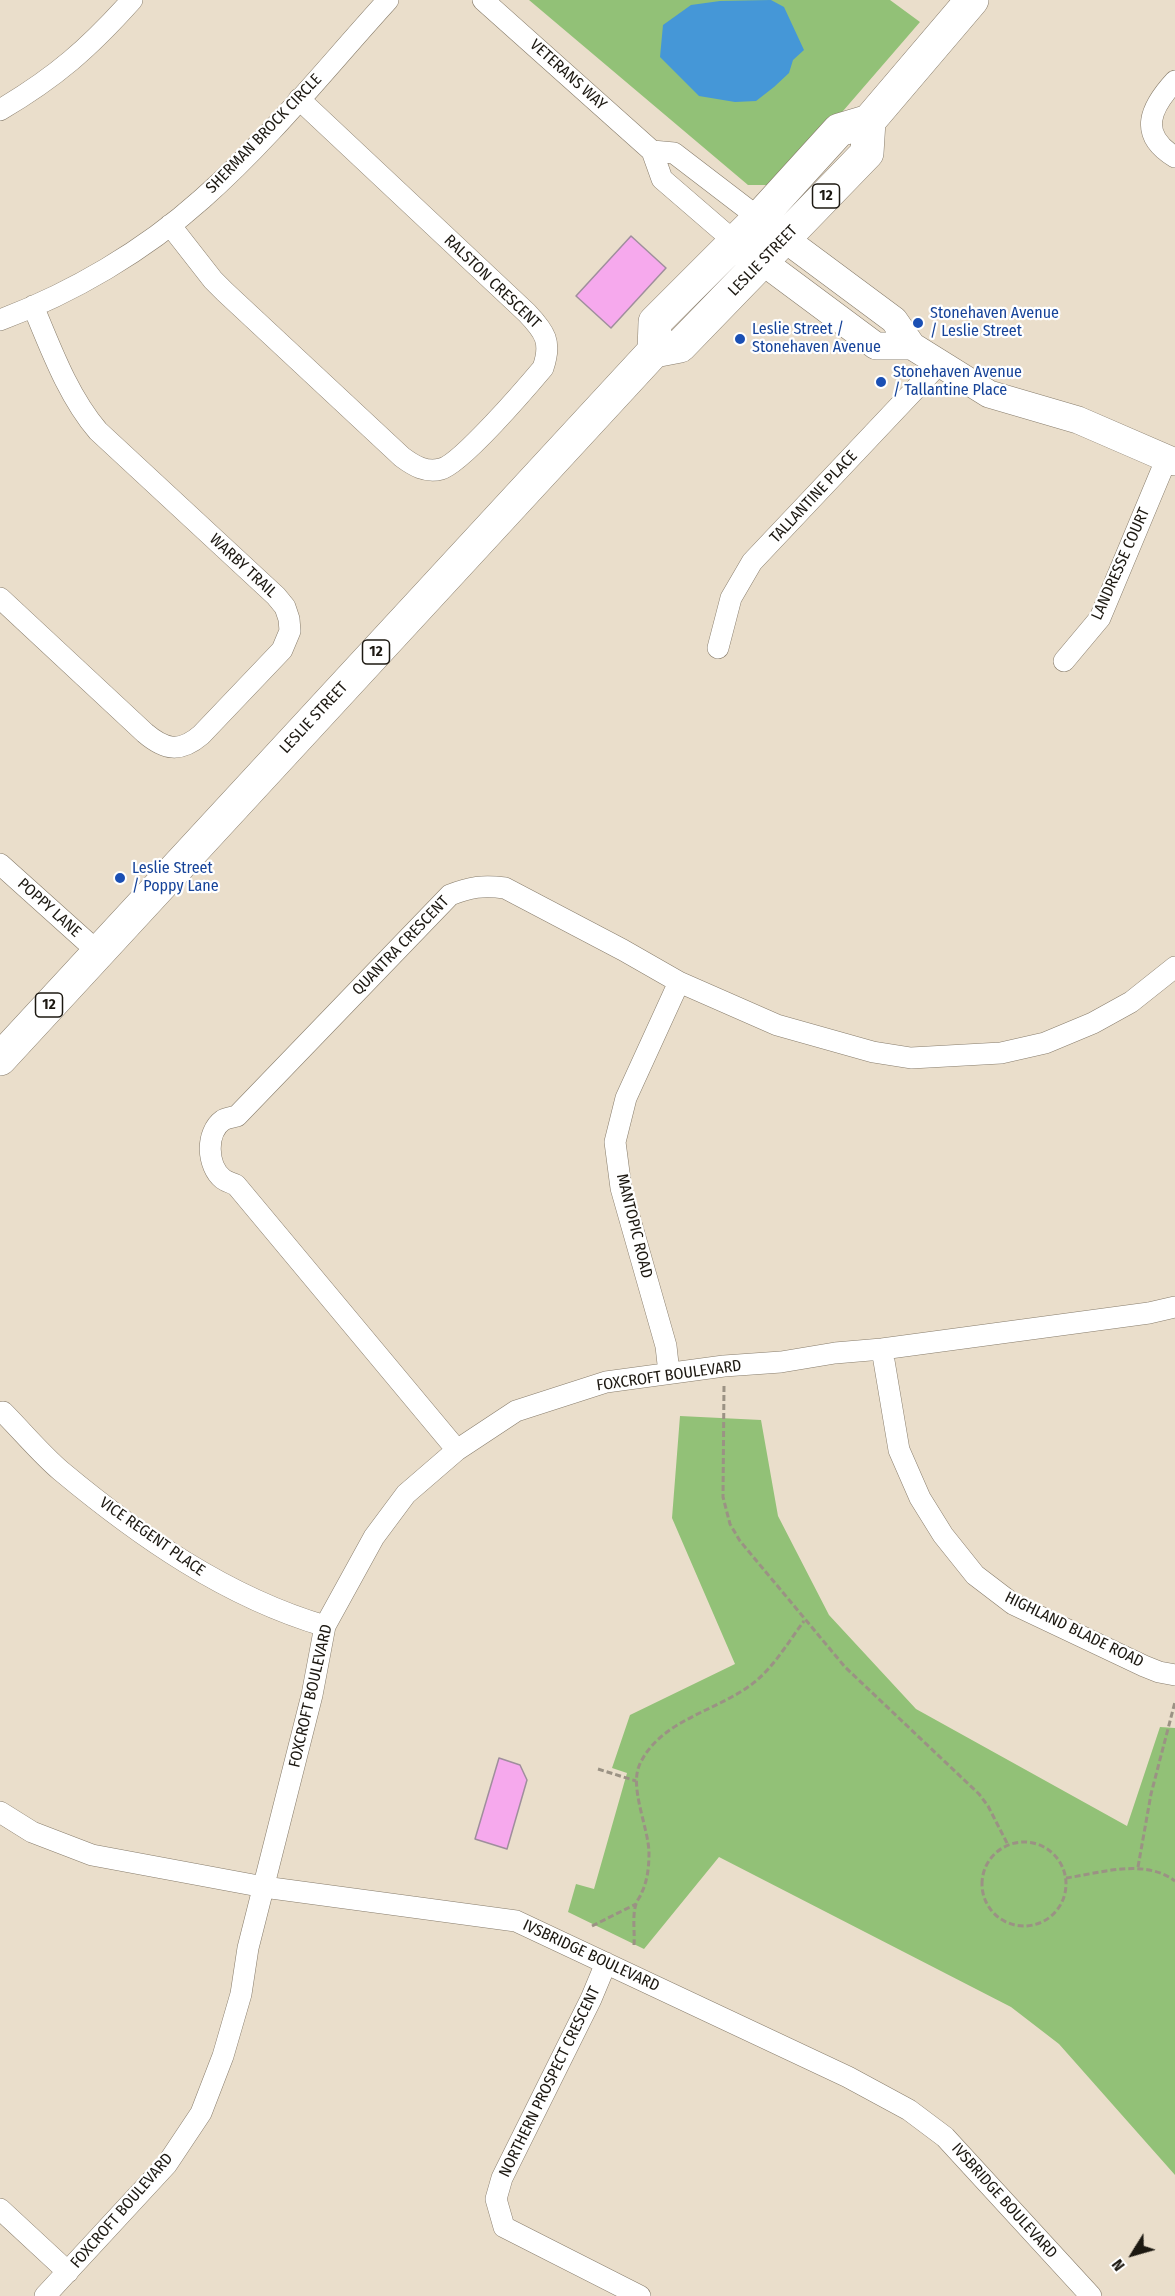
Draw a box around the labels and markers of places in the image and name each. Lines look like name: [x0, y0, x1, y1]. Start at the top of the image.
place label: Stonehaven Avenue / Leslie Street: [930, 304, 1059, 342]
marker: Stonehaven Avenue / Leslie Street: [911, 316, 925, 330]
place label: Leslie Street / Stonehaven Avenue: [752, 320, 881, 358]
marker: Leslie Street / Stonehaven Avenue: [733, 332, 747, 346]
place label: Stonehaven Avenue / Tallantine Place: [893, 363, 1022, 401]
marker: Stonehaven Avenue / Tallantine Place: [874, 375, 888, 389]
place label: Leslie Street / Poppy Lane: [132, 859, 219, 897]
marker: Leslie Street / Poppy Lane: [113, 871, 127, 885]

